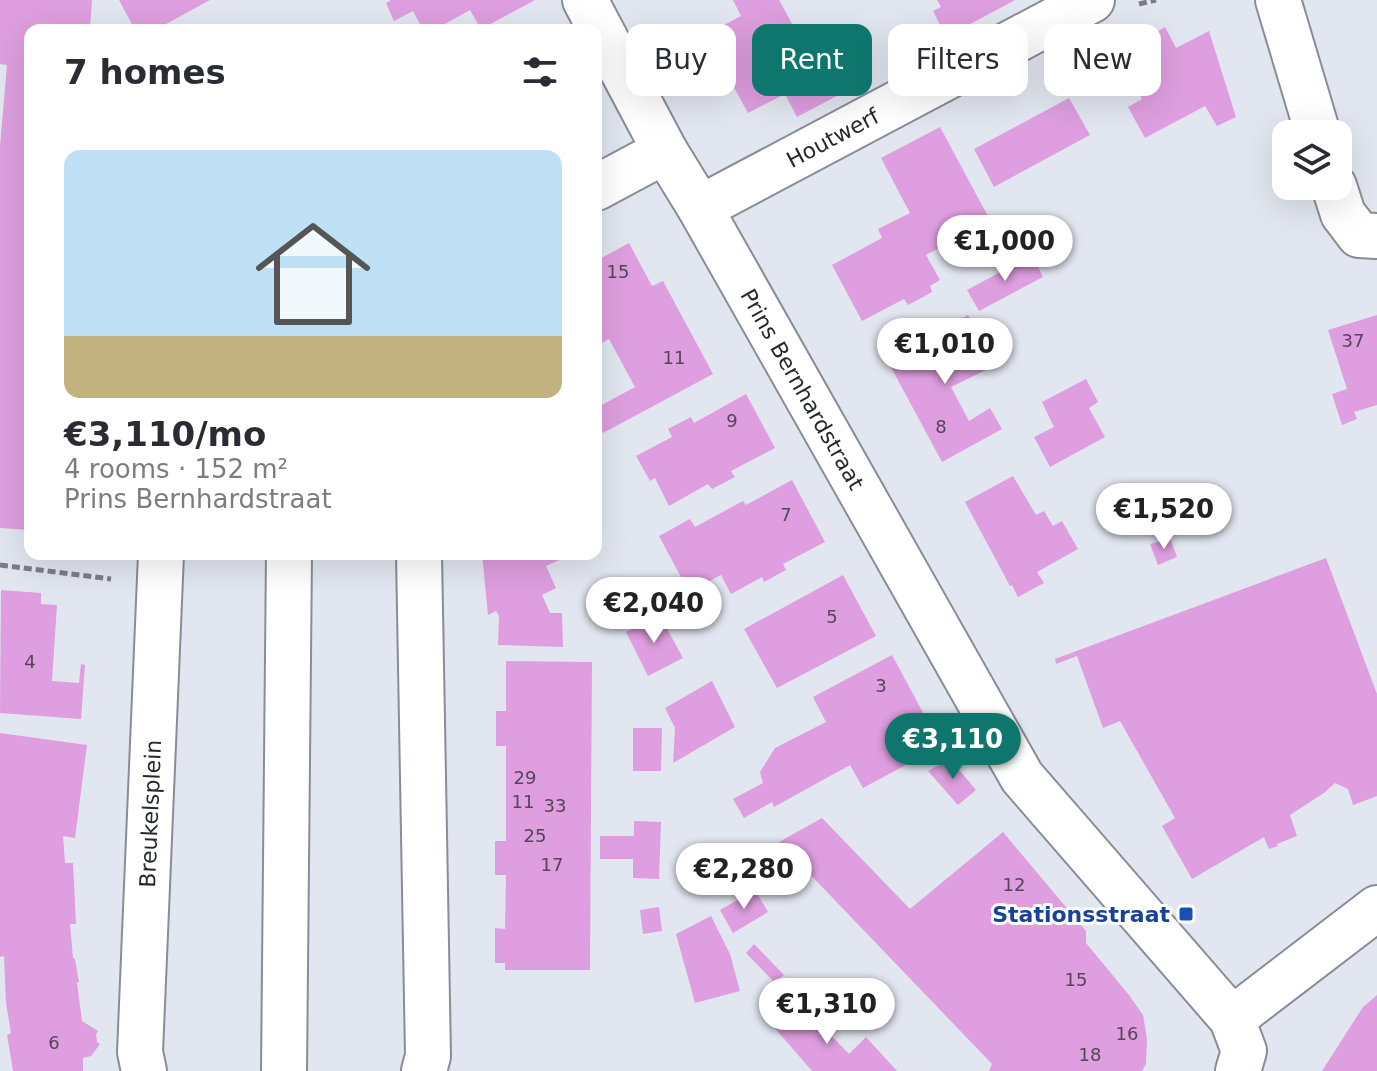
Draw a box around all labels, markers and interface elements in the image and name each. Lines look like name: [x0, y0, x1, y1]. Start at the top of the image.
chip: Buy: [626, 24, 736, 96]
chip: Rent: [752, 24, 872, 96]
chip: Filters: [888, 24, 1028, 96]
chip: New: [1044, 24, 1161, 96]
icon: filters: [518, 50, 562, 94]
text: 7 homes: [64, 52, 226, 92]
street label: Houtwerf: [782, 102, 884, 172]
map controls: [1272, 120, 1352, 200]
button: layers: [1272, 120, 1352, 200]
icon: home: [241, 202, 385, 346]
pin: €1,000: [940, 215, 1070, 283]
text: €1,000: [955, 226, 1055, 256]
house number: 15: [607, 261, 629, 282]
street label: Prins Bernhardstraat: [736, 284, 869, 494]
pin: €1,010: [880, 318, 1010, 386]
text: €1,010: [895, 329, 995, 359]
house number: 37: [1342, 330, 1364, 351]
house number: 11: [663, 347, 685, 368]
house number: 9: [726, 410, 738, 431]
text: €3,110/mo: [64, 414, 266, 454]
house number: 8: [935, 416, 947, 437]
text: 4 rooms · 152 m²: [64, 454, 288, 484]
pin: €1,520: [1099, 483, 1229, 551]
text: Prins Bernhardstraat: [64, 484, 332, 514]
text: €1,520: [1114, 494, 1214, 524]
house number: 7: [780, 504, 792, 525]
pin: €2,040: [589, 577, 719, 645]
text: €2,040: [604, 588, 704, 618]
house number: 5: [826, 606, 838, 627]
house number: 4: [24, 651, 36, 672]
house number: 3: [875, 675, 887, 696]
pin: €3,110: [888, 713, 1018, 781]
text: €3,110: [903, 724, 1003, 754]
street label: Breukelsplein: [134, 739, 166, 888]
house number: 29: [514, 767, 536, 788]
house number: 11: [512, 791, 534, 812]
house number: 33: [544, 795, 566, 816]
house number: 25: [524, 825, 546, 846]
pin: €2,280: [679, 843, 809, 911]
house number: 17: [541, 854, 563, 875]
text: €2,280: [694, 854, 794, 884]
house number: 12: [1003, 874, 1025, 895]
place label: Stationsstraat: [992, 902, 1170, 927]
marker: Stationsstraat: [1177, 905, 1195, 923]
house number: 15: [1065, 969, 1087, 990]
pin: €1,310: [762, 978, 892, 1046]
text: €1,310: [777, 989, 877, 1019]
house number: 16: [1116, 1023, 1138, 1044]
house number: 6: [48, 1032, 60, 1053]
house number: 18: [1079, 1044, 1101, 1065]

